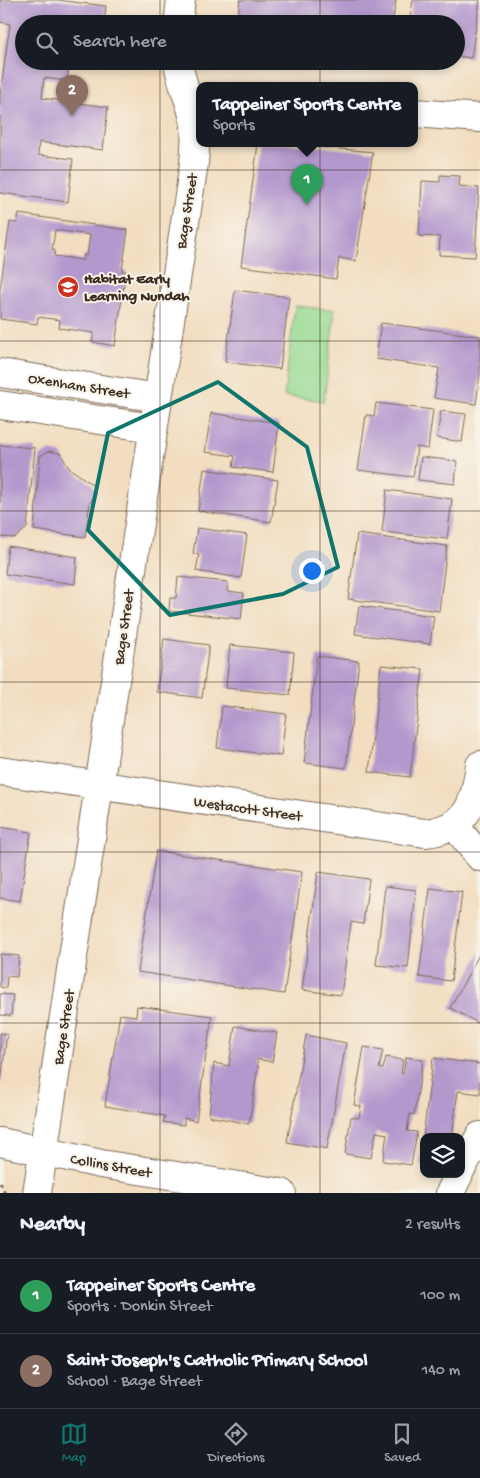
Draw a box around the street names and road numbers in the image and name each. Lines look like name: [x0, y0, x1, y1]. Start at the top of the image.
street label: Bage Street: [173, 171, 203, 251]
street label: Oxenham Street: [27, 370, 133, 404]
street label: Bage Street: [111, 587, 139, 667]
street label: Westacott Street: [192, 793, 305, 827]
street label: Bage Street: [50, 987, 80, 1067]
street label: Collins Street: [69, 1151, 154, 1183]

